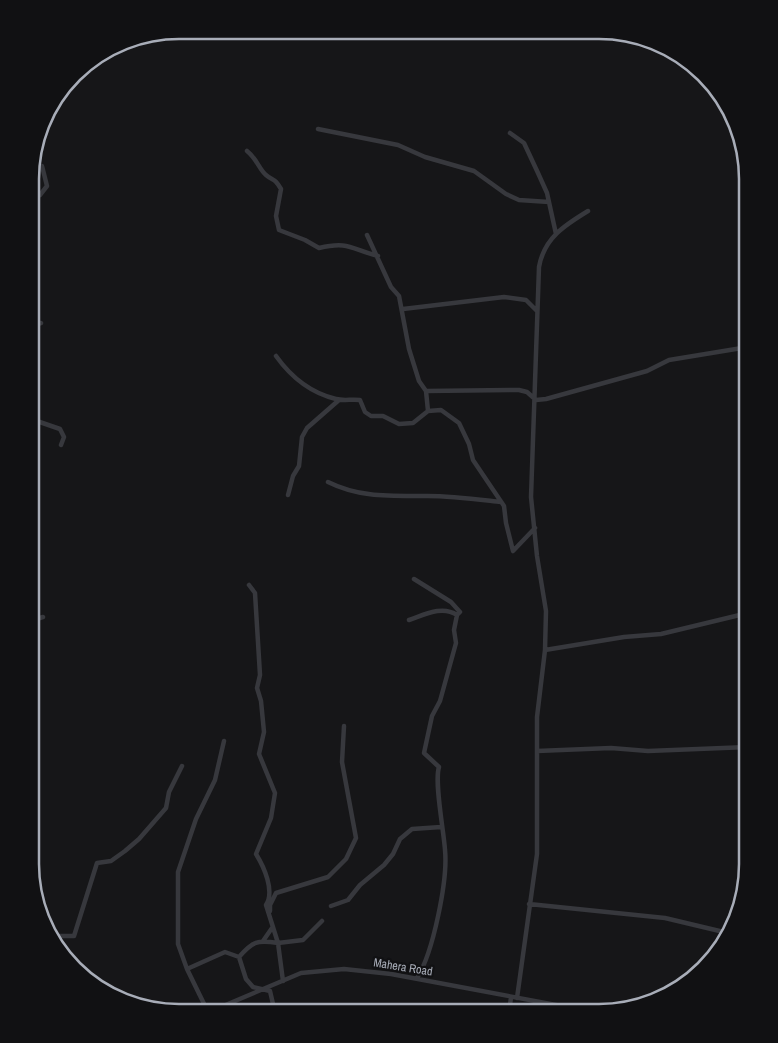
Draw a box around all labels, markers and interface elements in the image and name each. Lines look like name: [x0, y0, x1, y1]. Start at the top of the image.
street label: Mahera Road: [372, 954, 434, 980]

